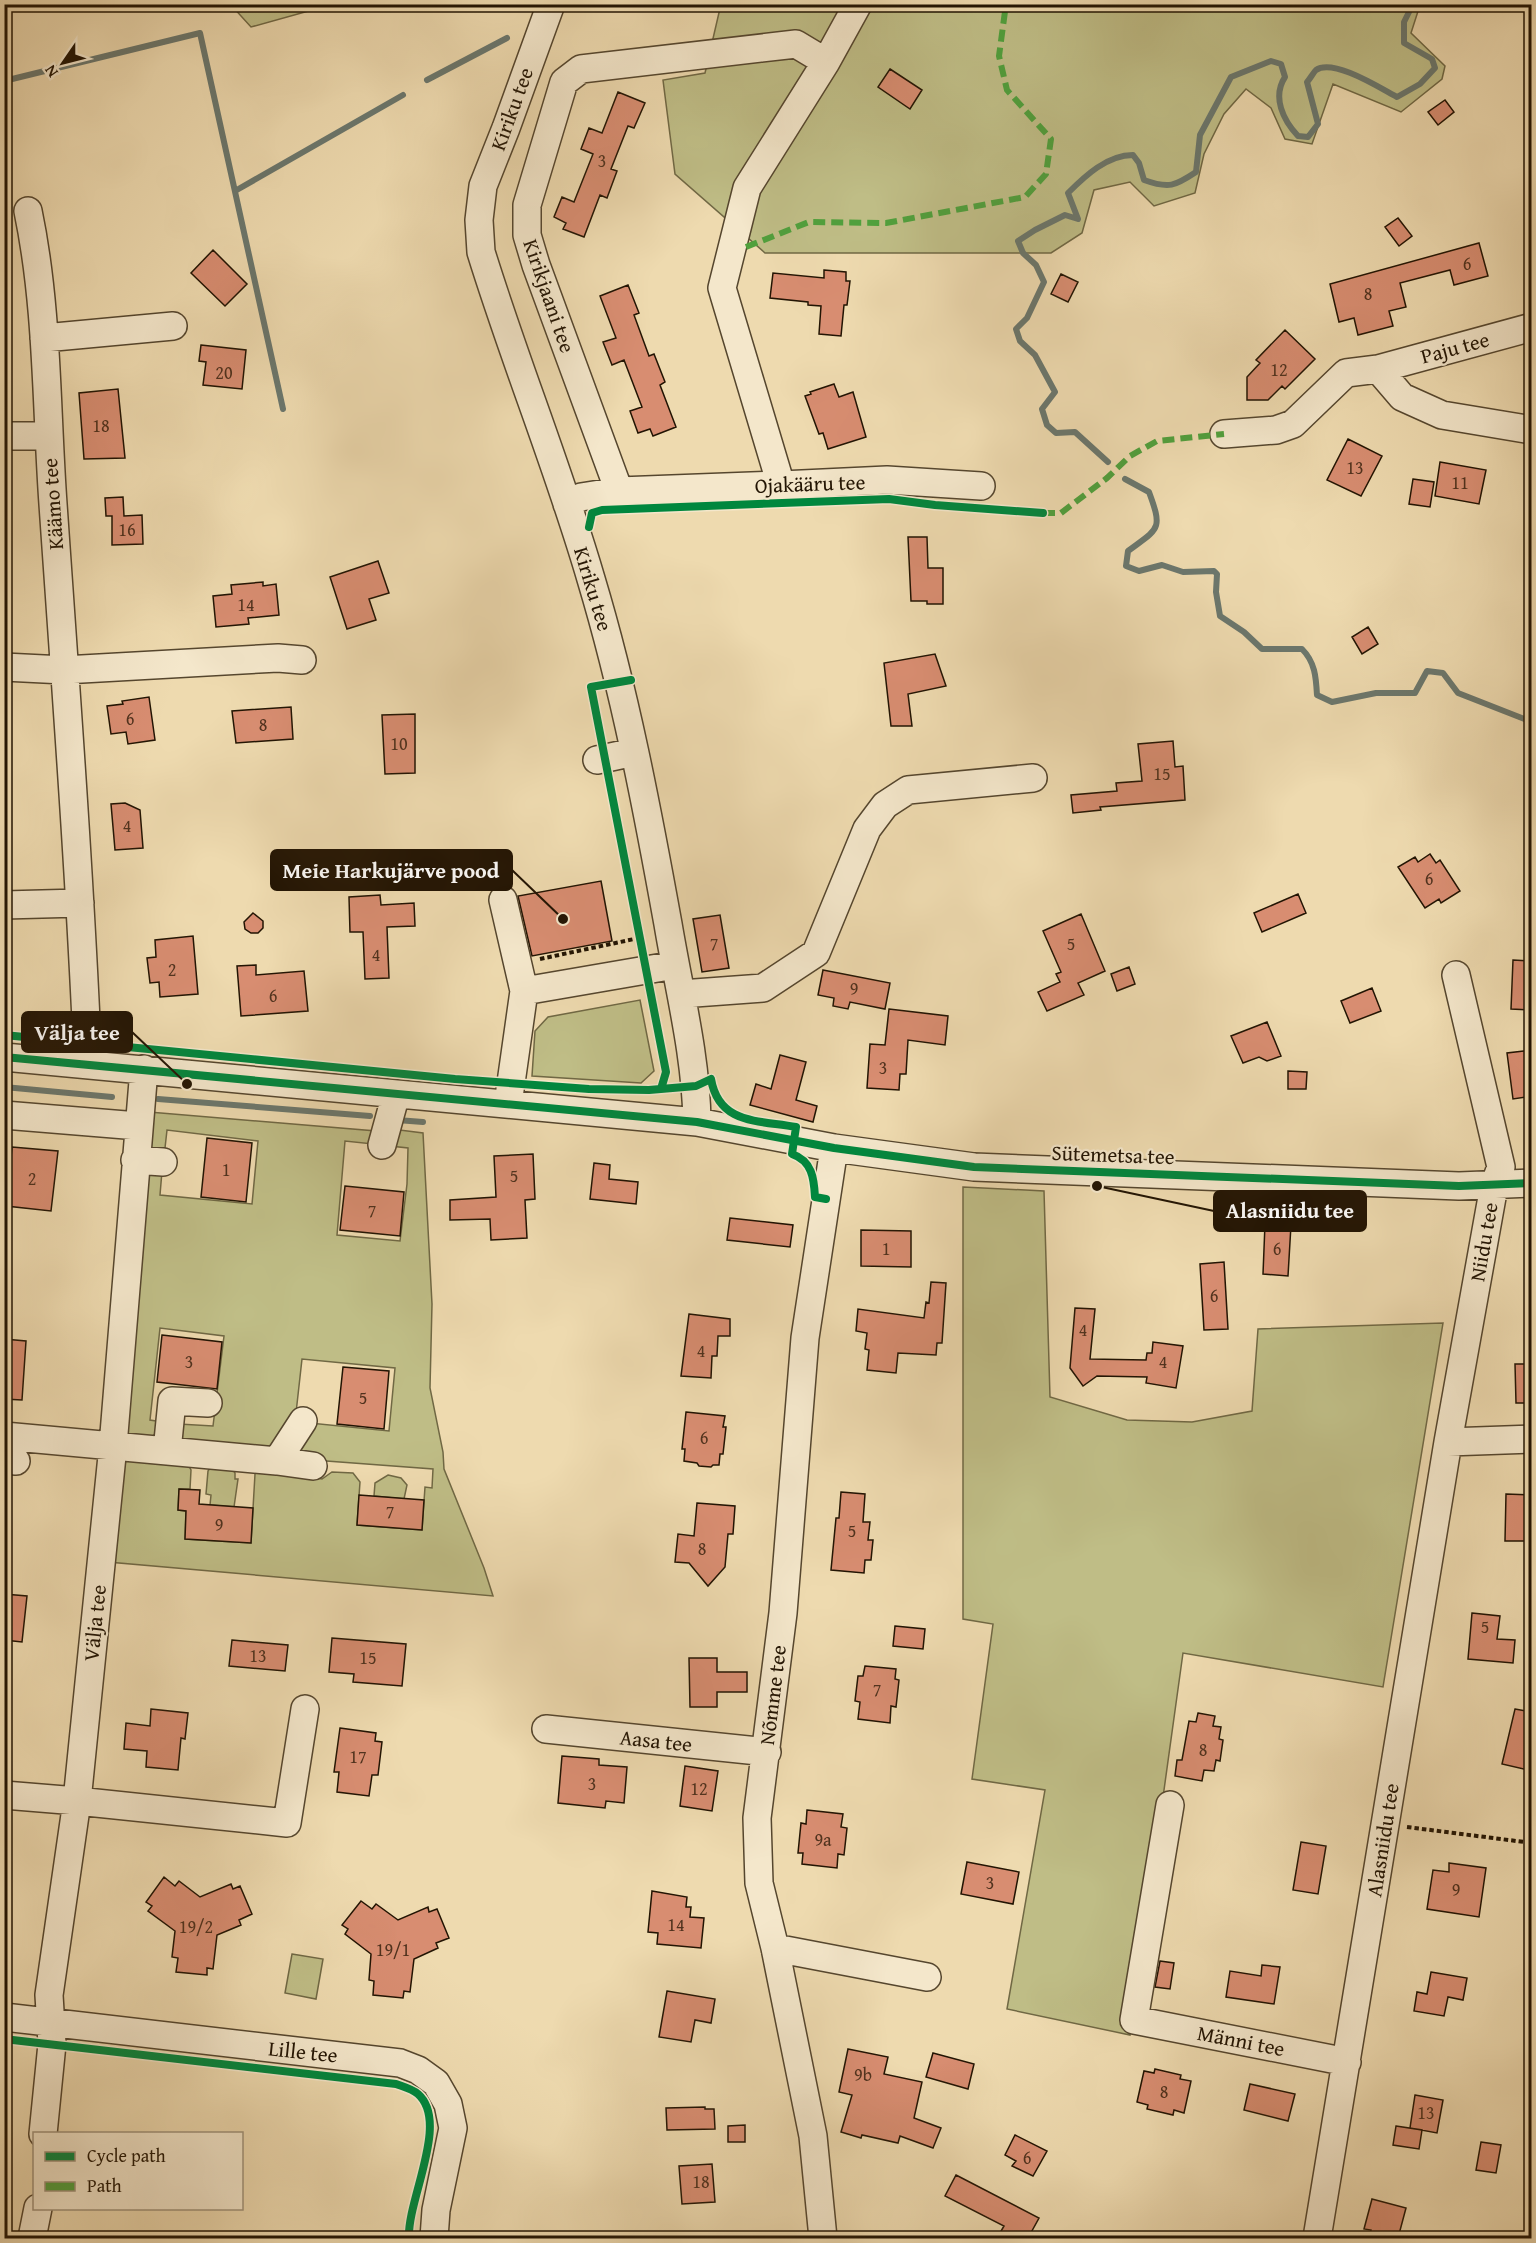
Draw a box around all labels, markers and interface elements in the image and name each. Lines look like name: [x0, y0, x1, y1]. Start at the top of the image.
north arrow: [33, 33, 93, 93]
text: N: [38, 60, 64, 83]
street label: Kiriku tee: [482, 63, 541, 155]
house number: 3: [598, 147, 606, 174]
street label: Kirikjaani tee: [516, 235, 583, 357]
house number: 6: [1463, 250, 1471, 277]
house number: 8: [1364, 280, 1372, 307]
street label: Paju tee: [1417, 323, 1493, 372]
house number: 12: [1270, 356, 1288, 383]
house number: 20: [215, 359, 233, 386]
house number: 18: [92, 412, 110, 439]
house number: 13: [1346, 454, 1364, 481]
street label: Käämo tee: [34, 457, 71, 551]
street label: Ojakääru tee: [754, 466, 866, 501]
house number: 11: [1451, 469, 1469, 496]
house number: 16: [118, 516, 136, 543]
street label: Kiriku tee: [566, 543, 621, 635]
house number: 14: [237, 591, 255, 618]
house number: 6: [126, 705, 134, 732]
house number: 8: [259, 711, 267, 738]
house number: 10: [390, 730, 408, 757]
house number: 15: [1153, 760, 1171, 787]
house number: 4: [123, 812, 131, 839]
callout: Meie Harkujärve pood: [271, 850, 512, 890]
text: Meie Harkujärve pood: [283, 854, 500, 886]
house number: 6: [1425, 865, 1433, 892]
house number: 7: [710, 930, 718, 957]
house number: 5: [1067, 930, 1075, 957]
house number: 4: [372, 941, 380, 968]
house number: 2: [168, 956, 176, 983]
house number: 9: [850, 975, 858, 1002]
house number: 6: [269, 982, 277, 1009]
callout: Välja tee: [22, 1012, 132, 1052]
text: Välja tee: [34, 1016, 120, 1048]
house number: 3: [879, 1054, 887, 1081]
street label: Sütemetsa tee: [1051, 1137, 1175, 1172]
house number: 1: [222, 1156, 230, 1183]
house number: 5: [510, 1162, 518, 1189]
house number: 2: [28, 1165, 36, 1192]
callout: Alasniidu tee: [1214, 1191, 1366, 1231]
text: Alasniidu tee: [1226, 1194, 1354, 1226]
house number: 7: [368, 1197, 376, 1224]
street label: Niidu tee: [1461, 1200, 1506, 1284]
house number: 1: [882, 1235, 890, 1262]
house number: 6: [1273, 1235, 1281, 1262]
house number: 6: [1210, 1282, 1218, 1309]
house number: 4: [1079, 1316, 1087, 1343]
house number: 4: [697, 1337, 705, 1364]
house number: 3: [185, 1348, 193, 1375]
house number: 4: [1159, 1348, 1167, 1375]
house number: 5: [359, 1384, 367, 1411]
house number: 6: [700, 1424, 708, 1451]
house number: 7: [386, 1498, 394, 1525]
house number: 9: [215, 1511, 223, 1538]
house number: 5: [848, 1517, 856, 1544]
house number: 8: [698, 1535, 706, 1562]
street label: Välja tee: [75, 1583, 114, 1663]
house number: 5: [1481, 1613, 1489, 1640]
house number: 13: [249, 1642, 267, 1669]
street label: Nõmme tee: [751, 1643, 794, 1747]
house number: 15: [359, 1644, 377, 1671]
house number: 7: [873, 1676, 881, 1703]
street label: Aasa tee: [618, 1721, 694, 1760]
house number: 8: [1199, 1736, 1207, 1763]
house number: 17: [349, 1743, 367, 1770]
house number: 3: [588, 1770, 596, 1797]
house number: 12: [690, 1775, 708, 1802]
street label: Alasniidu tee: [1358, 1781, 1407, 1899]
house number: 9a: [814, 1826, 832, 1853]
house number: 3: [986, 1869, 994, 1896]
house number: 9: [1452, 1876, 1460, 1903]
house number: 14: [667, 1911, 685, 1938]
house number: 19/2: [179, 1913, 213, 1940]
house number: 19/1: [376, 1936, 410, 1963]
street label: Männi tee: [1195, 2017, 1288, 2064]
street label: Lille tee: [267, 2032, 339, 2071]
house number: 9b: [854, 2061, 872, 2088]
house number: 8: [1160, 2078, 1168, 2105]
house number: 13: [1417, 2099, 1435, 2126]
legend: [33, 2132, 243, 2210]
text: Cycle path: [87, 2142, 166, 2169]
house number: 6: [1023, 2144, 1031, 2171]
house number: 18: [692, 2168, 710, 2195]
text: Path: [87, 2172, 122, 2199]

